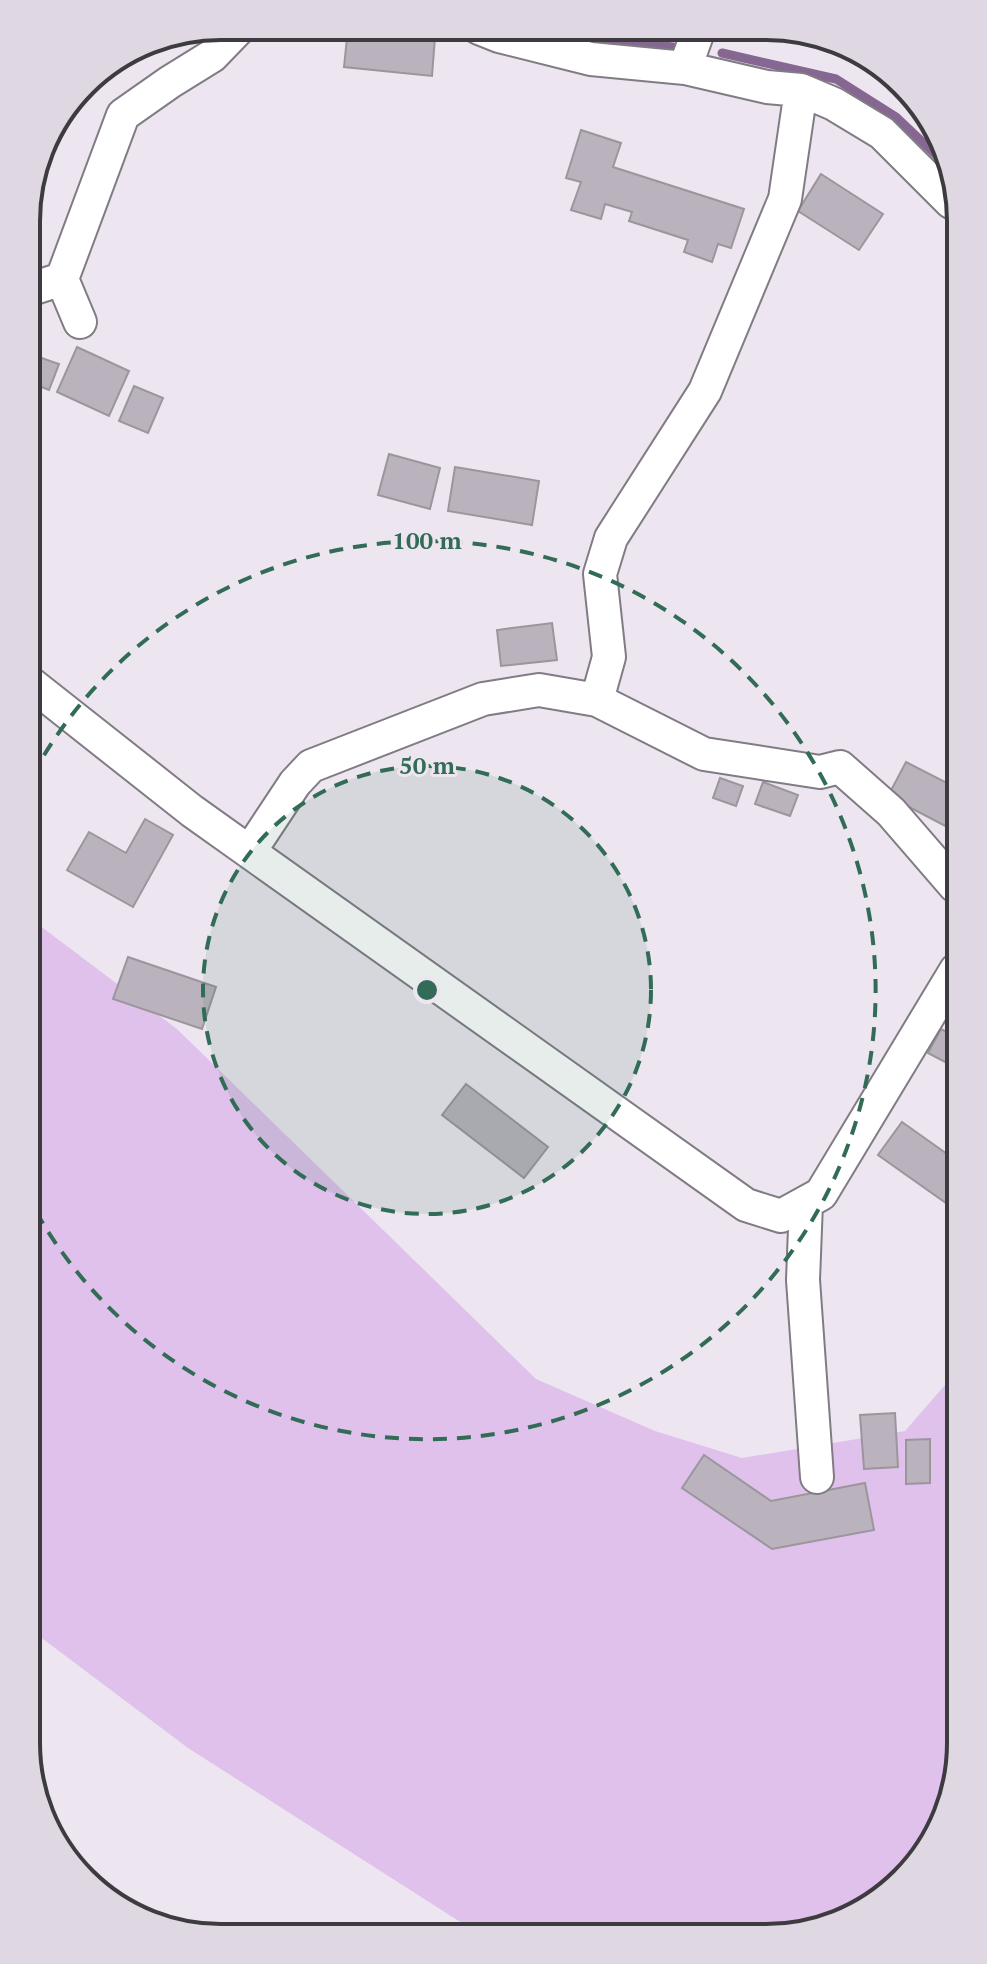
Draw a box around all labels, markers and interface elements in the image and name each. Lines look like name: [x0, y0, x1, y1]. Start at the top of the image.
text: 100 m: [392, 524, 462, 556]
text: 50 m: [399, 749, 455, 781]
centre of rings: [413, 976, 441, 1004]

